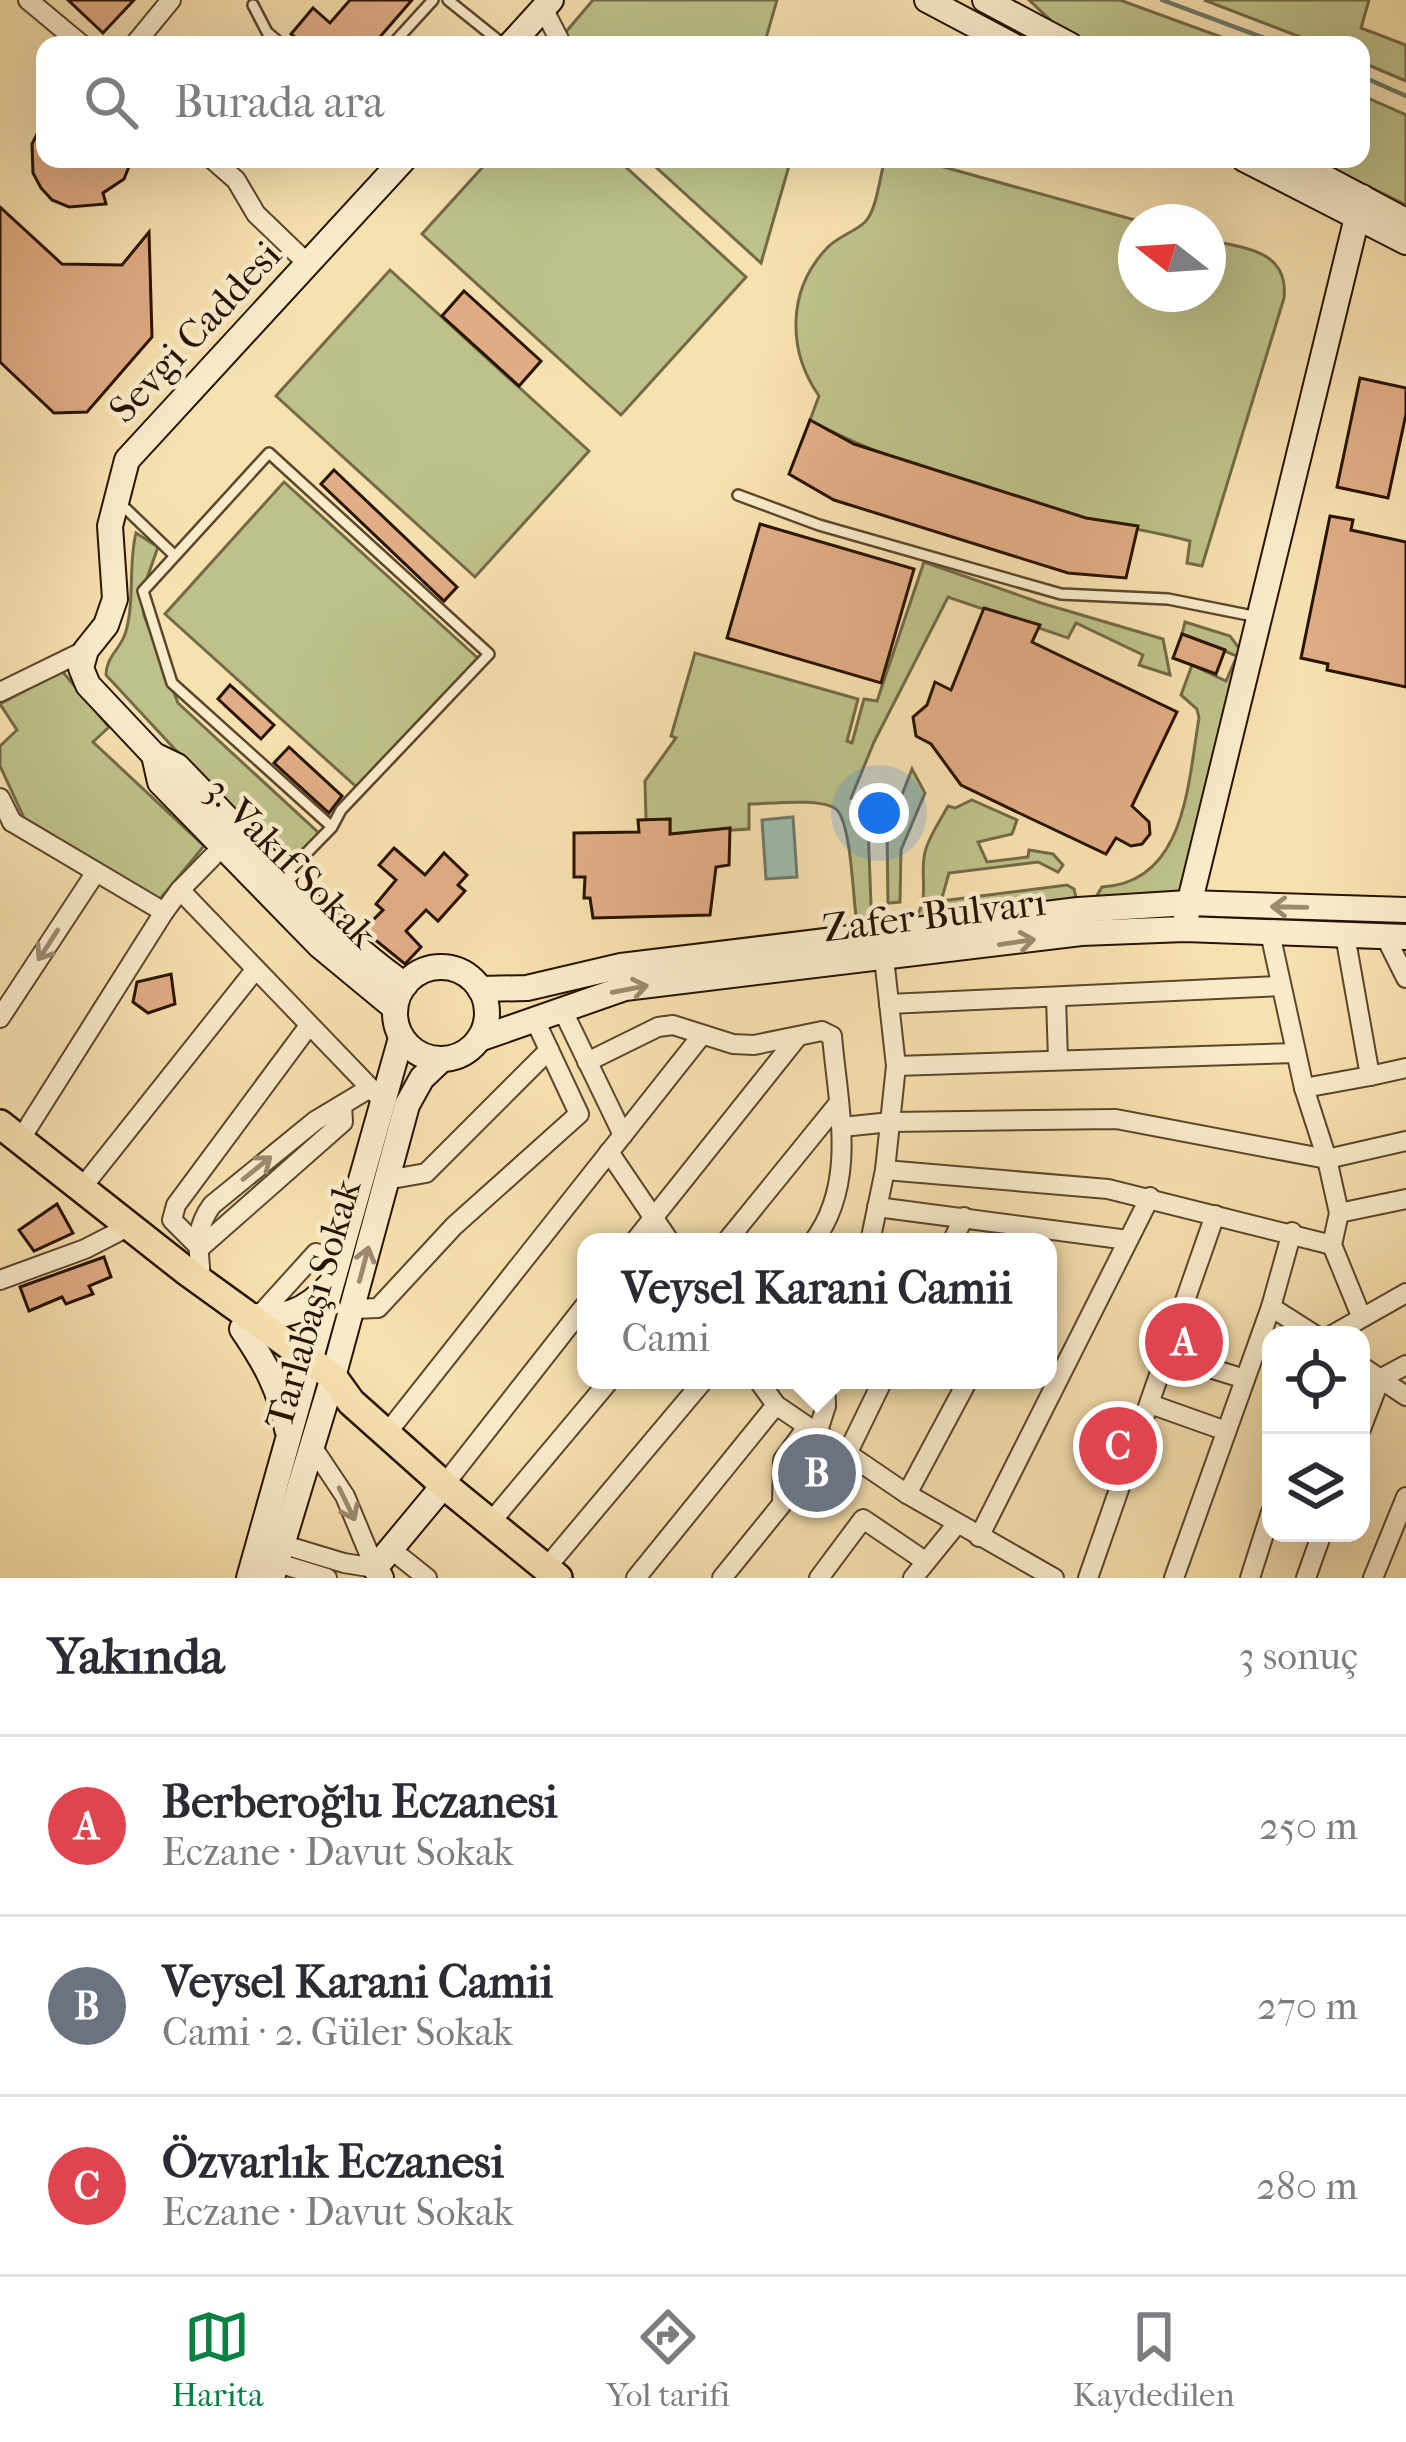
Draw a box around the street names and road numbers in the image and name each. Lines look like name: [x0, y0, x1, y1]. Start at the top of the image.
street label: Sevgi Caddesi: [100, 232, 291, 432]
street label: 3. Vakıf Sokak: [196, 767, 387, 958]
street label: Zafer Bulvarı: [820, 878, 1048, 951]
street label: Tarlabaşı Sokak: [256, 1173, 371, 1434]

